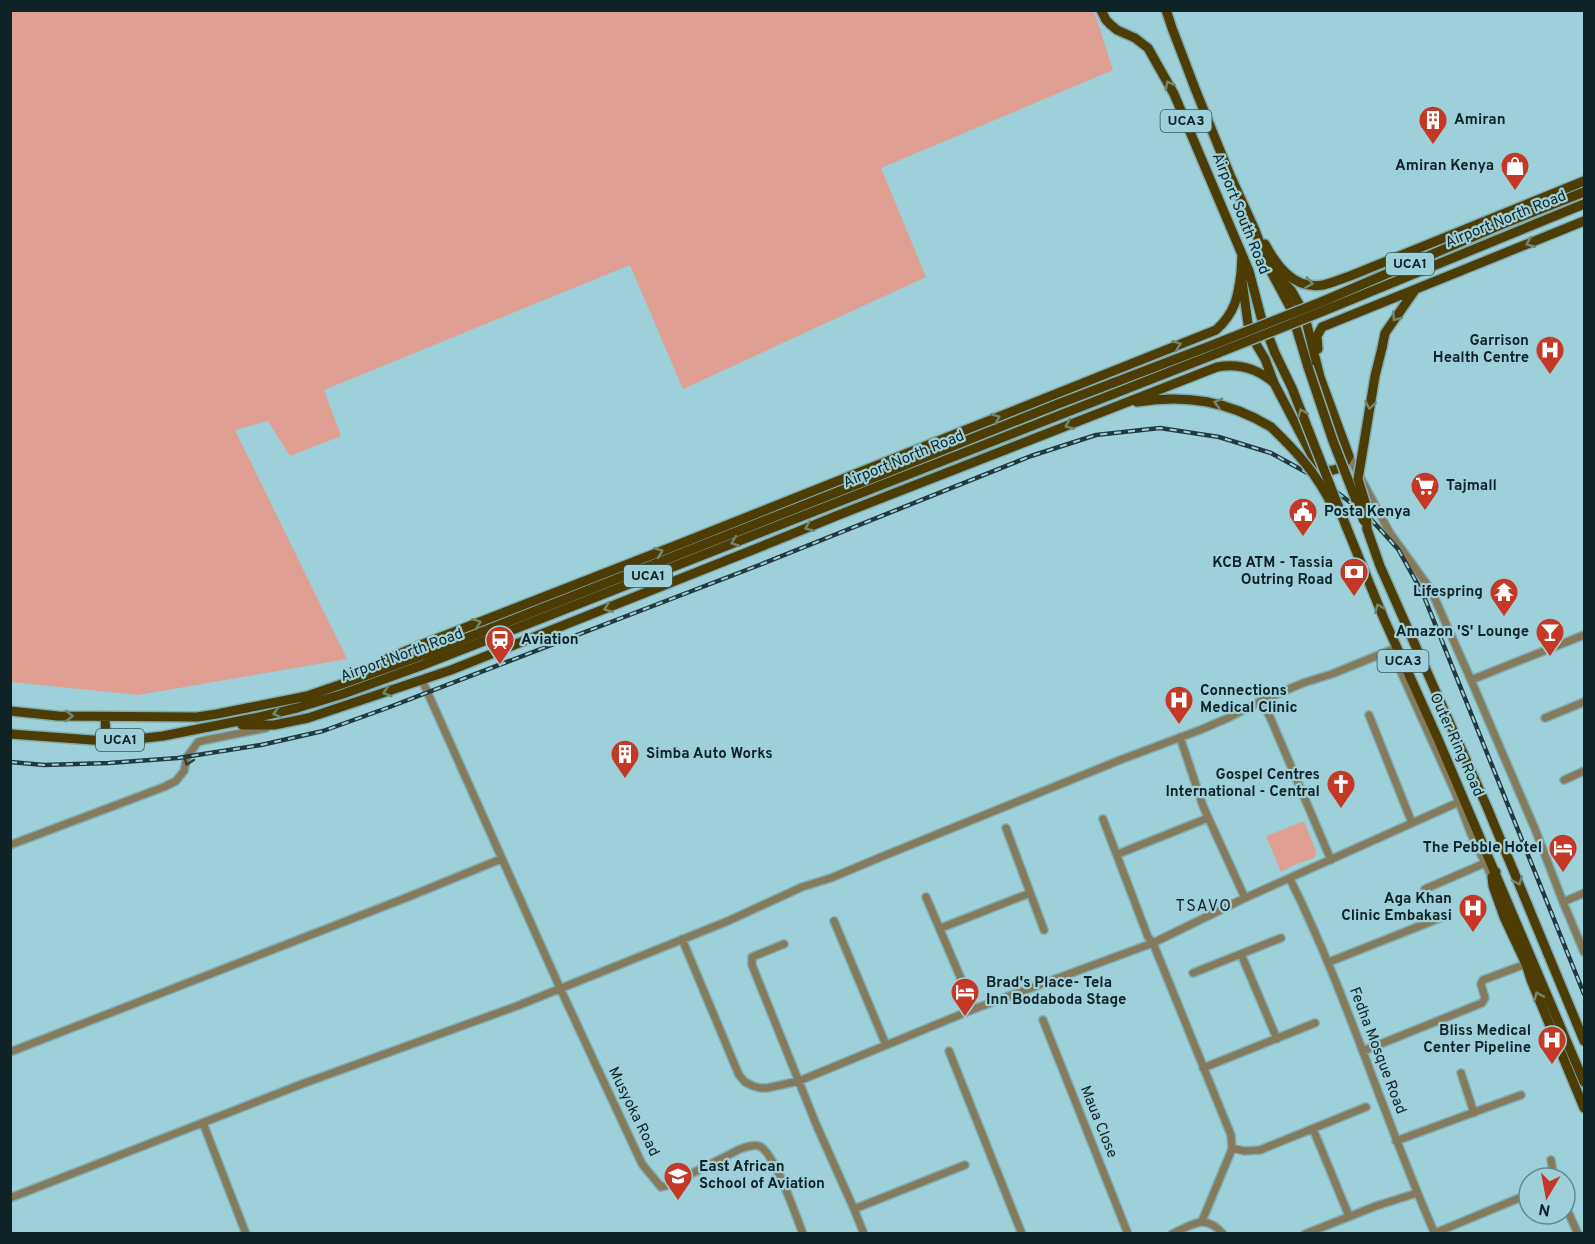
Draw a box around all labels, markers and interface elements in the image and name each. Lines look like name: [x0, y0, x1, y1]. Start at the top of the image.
one-way arrow: [1165, 81, 1176, 91]
building icon: Amiran: [1417, 104, 1449, 146]
road number: UCA3: [1160, 110, 1212, 132]
place label: Amiran: [1454, 111, 1506, 130]
street label: Airport South Road: [1207, 150, 1273, 278]
shop icon: Amiran Kenya: [1499, 150, 1531, 192]
place label: Amiran Kenya: [1395, 157, 1494, 176]
street label: Airport North Road: [1443, 187, 1569, 253]
one-way arrow: [1525, 236, 1536, 248]
road number: UCA1: [1386, 253, 1434, 275]
one-way arrow: [1304, 277, 1314, 289]
one-way arrow: [1392, 310, 1403, 321]
place label: Garrison Health Centre: [1433, 332, 1529, 368]
hospital icon: Garrison Health Centre: [1534, 334, 1566, 376]
one-way arrow: [1171, 340, 1182, 352]
one-way arrow: [1213, 398, 1223, 411]
one-way arrow: [1364, 400, 1376, 410]
one-way arrow: [1297, 408, 1309, 419]
one-way arrow: [990, 413, 1001, 425]
one-way arrow: [1064, 418, 1075, 430]
street label: Airport North Road: [841, 427, 967, 493]
supermarket icon: Tajmall: [1409, 470, 1441, 512]
place label: Tajmall: [1446, 477, 1497, 496]
public building icon: Posta Kenya: [1287, 496, 1319, 538]
place label: Posta Kenya: [1324, 503, 1411, 522]
one-way arrow: [804, 520, 815, 532]
one-way arrow: [730, 535, 740, 548]
one-way arrow: [653, 547, 664, 559]
place label: KCB ATM - Tassia Outring Road: [1212, 554, 1333, 590]
bank icon: KCB ATM - Tassia Outring Road: [1338, 556, 1370, 598]
road number: UCA1: [624, 565, 672, 587]
temple icon: Lifespring: [1488, 576, 1520, 618]
place label: Lifespring: [1413, 583, 1483, 602]
one-way arrow: [604, 600, 614, 613]
one-way arrow: [1374, 603, 1386, 614]
bar icon: Amazon 'S' Lounge: [1534, 616, 1566, 658]
one-way arrow: [471, 618, 482, 630]
place label: Amazon 'S' Lounge: [1396, 623, 1529, 642]
station icon: Aviation: [484, 624, 516, 666]
street label: Airport North Road: [338, 625, 466, 687]
place label: Aviation: [521, 631, 579, 650]
road number: UCA3: [1378, 650, 1428, 672]
place label: Connections Medical Clinic: [1200, 682, 1298, 718]
hospital icon: Connections Medical Clinic: [1163, 684, 1195, 726]
one-way arrow: [382, 685, 393, 697]
street label: Outer Ring Road: [1425, 690, 1487, 800]
one-way arrow: [272, 705, 282, 718]
one-way arrow: [64, 710, 73, 722]
road number: UCA1: [96, 729, 144, 751]
building icon: Simba Auto Works: [609, 738, 641, 780]
place label: Simba Auto Works: [646, 745, 773, 764]
one-way arrow: [182, 756, 195, 766]
place label: Gospel Centres International - Central: [1165, 766, 1320, 802]
church icon: Gospel Centres International - Central: [1325, 768, 1357, 810]
hotel icon: The Pebble Hotel: [1547, 832, 1579, 874]
place label: The Pebble Hotel: [1423, 839, 1542, 858]
one-way arrow: [1511, 875, 1523, 886]
place label: Aga Khan Clinic Embakasi: [1341, 890, 1452, 926]
hospital icon: Aga Khan Clinic Embakasi: [1457, 892, 1489, 934]
district label: TSAVO: [1175, 897, 1233, 917]
place label: Brad's Place- Tela Inn Bodaboda Stage: [986, 974, 1126, 1010]
hotel icon: Brad's Place- Tela Inn Bodaboda Stage: [949, 976, 981, 1018]
street label: Fedha Mosque Road: [1344, 985, 1410, 1117]
one-way arrow: [1533, 991, 1545, 1002]
place label: Bliss Medical Center Pipeline: [1423, 1022, 1531, 1058]
hospital icon: Bliss Medical Center Pipeline: [1536, 1024, 1568, 1066]
street label: Musyoka Road: [603, 1064, 663, 1160]
street label: Maua Close: [1075, 1083, 1121, 1161]
place label: East African School of Aviation: [699, 1158, 825, 1194]
school or university icon: East African School of Aviation: [662, 1160, 694, 1202]
north arrow: [1517, 1166, 1577, 1226]
text: N: [1537, 1198, 1552, 1220]

